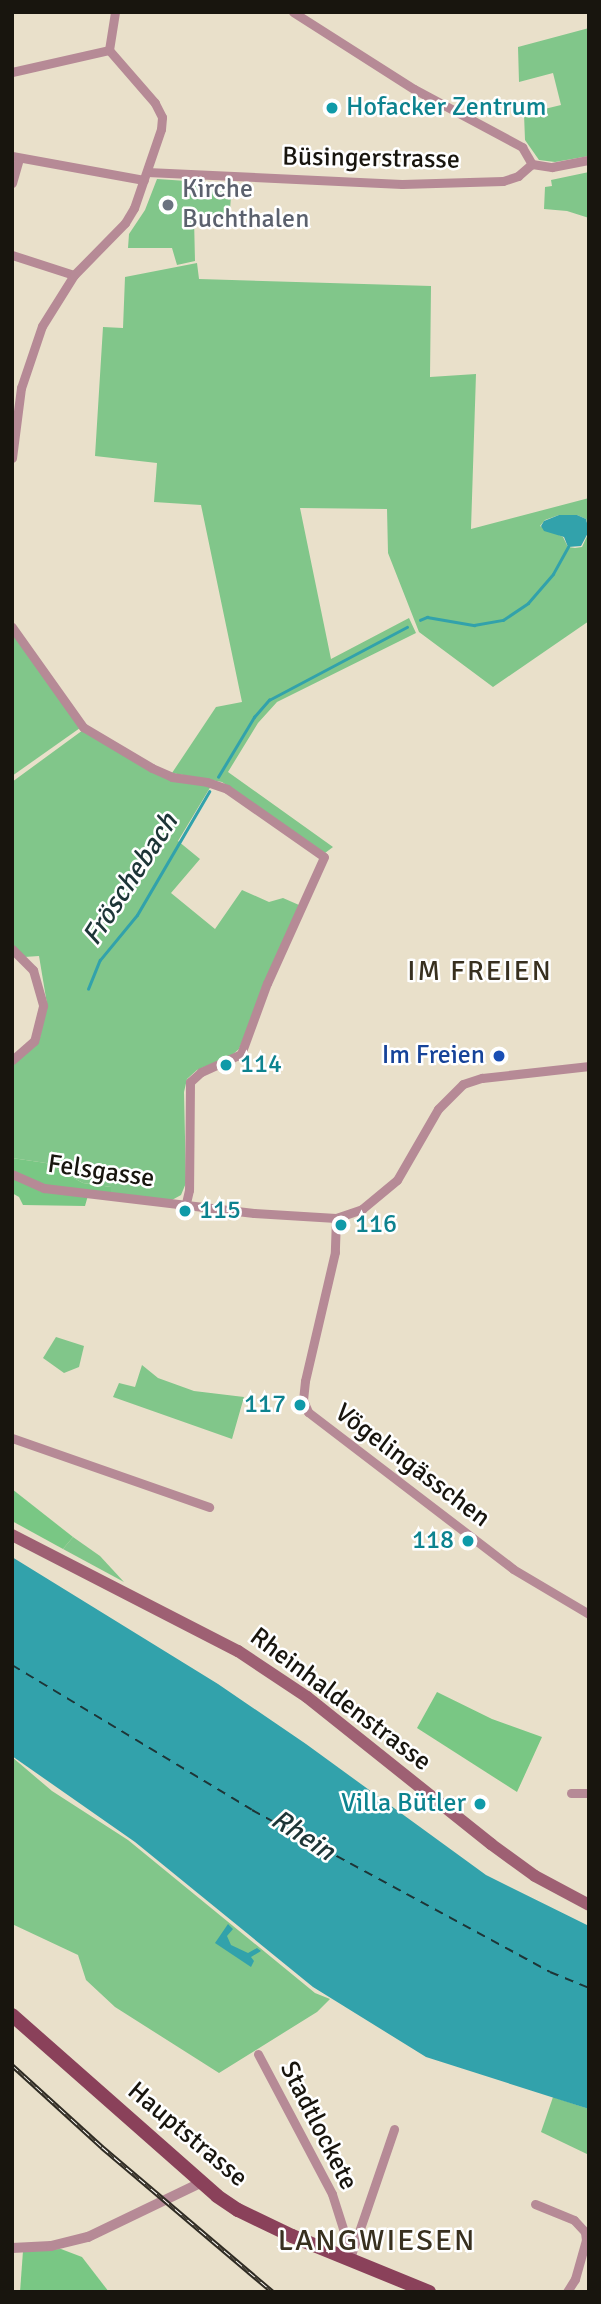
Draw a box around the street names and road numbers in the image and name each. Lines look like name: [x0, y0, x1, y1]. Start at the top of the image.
street label: Büsingerstrasse: [282, 142, 460, 176]
street label: Felsgasse: [46, 1149, 156, 1195]
street label: Vögelingässchen: [328, 1398, 496, 1534]
street label: Rheinhaldenstrasse: [243, 1622, 437, 1778]
street label: Stadtlockete: [272, 2057, 364, 2195]
street label: Hauptstrasse: [121, 2076, 253, 2194]

